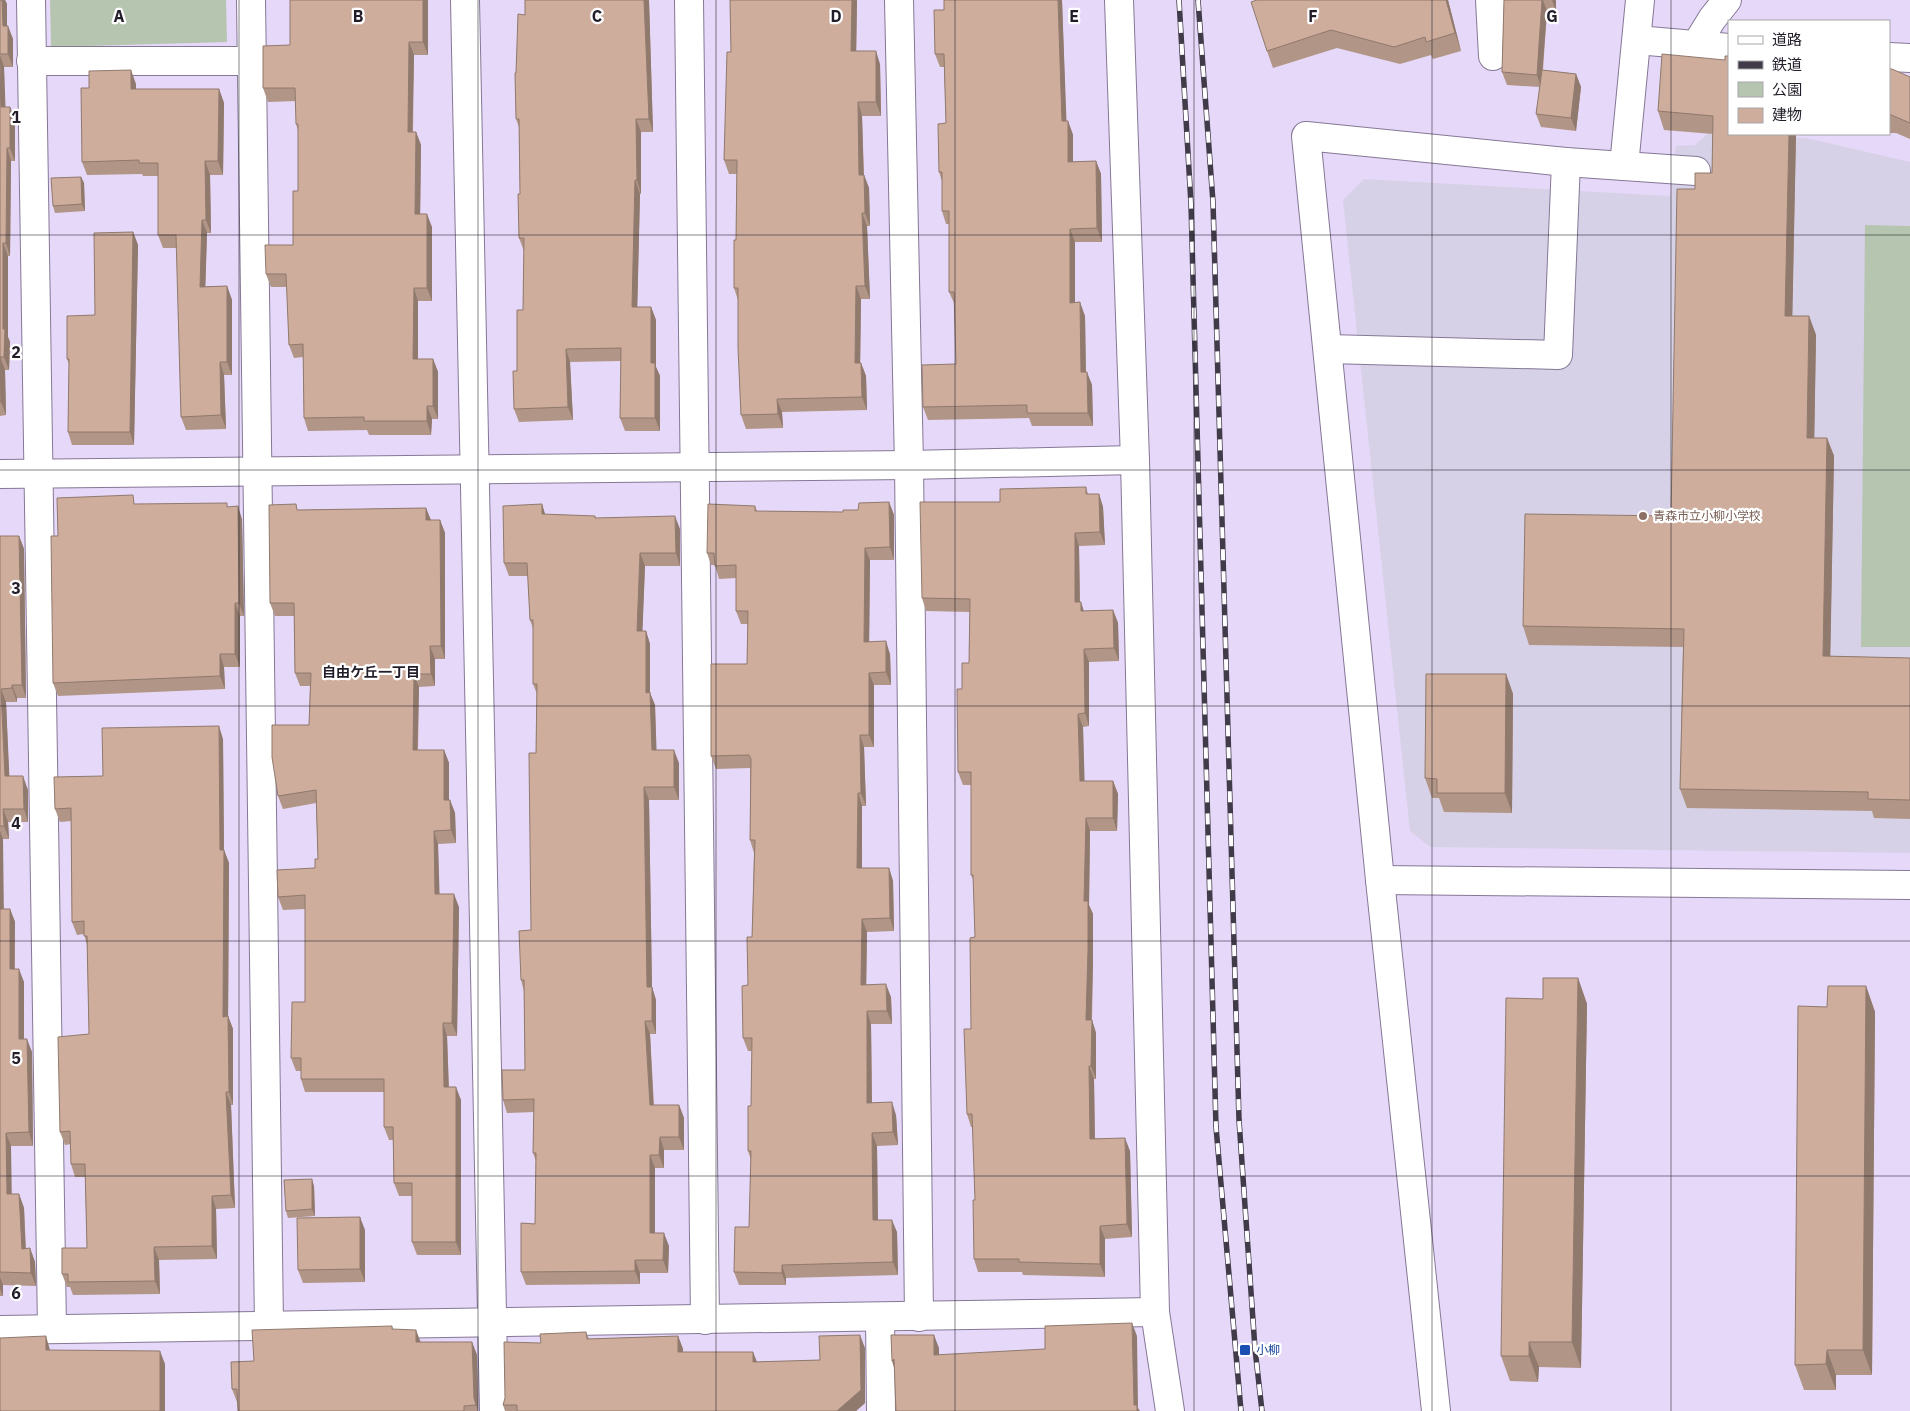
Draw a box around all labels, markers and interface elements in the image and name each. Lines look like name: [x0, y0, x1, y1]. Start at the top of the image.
text: A: [114, 6, 125, 26]
text: B: [353, 6, 364, 26]
text: C: [592, 6, 602, 26]
text: D: [830, 6, 842, 26]
text: E: [1069, 6, 1079, 26]
text: F: [1308, 6, 1318, 26]
text: G: [1546, 6, 1558, 26]
legend: [1728, 20, 1890, 135]
text: 道路: [1772, 30, 1802, 49]
text: 鉄道: [1772, 55, 1802, 74]
text: 公園: [1772, 80, 1802, 99]
text: 建物: [1772, 105, 1802, 124]
text: 1: [11, 107, 21, 127]
text: 2: [11, 342, 21, 362]
place label: 青森市立小柳小学校: [1653, 508, 1761, 523]
marker: 青森市立小柳小学校: [1637, 510, 1649, 522]
text: 3: [11, 578, 21, 598]
district label: 自由ケ丘一丁目: [322, 663, 420, 681]
text: 4: [11, 813, 21, 833]
text: 5: [11, 1048, 21, 1068]
text: 6: [11, 1283, 21, 1303]
place label: 小柳: [1256, 1342, 1280, 1357]
marker: 小柳: [1238, 1343, 1252, 1357]

